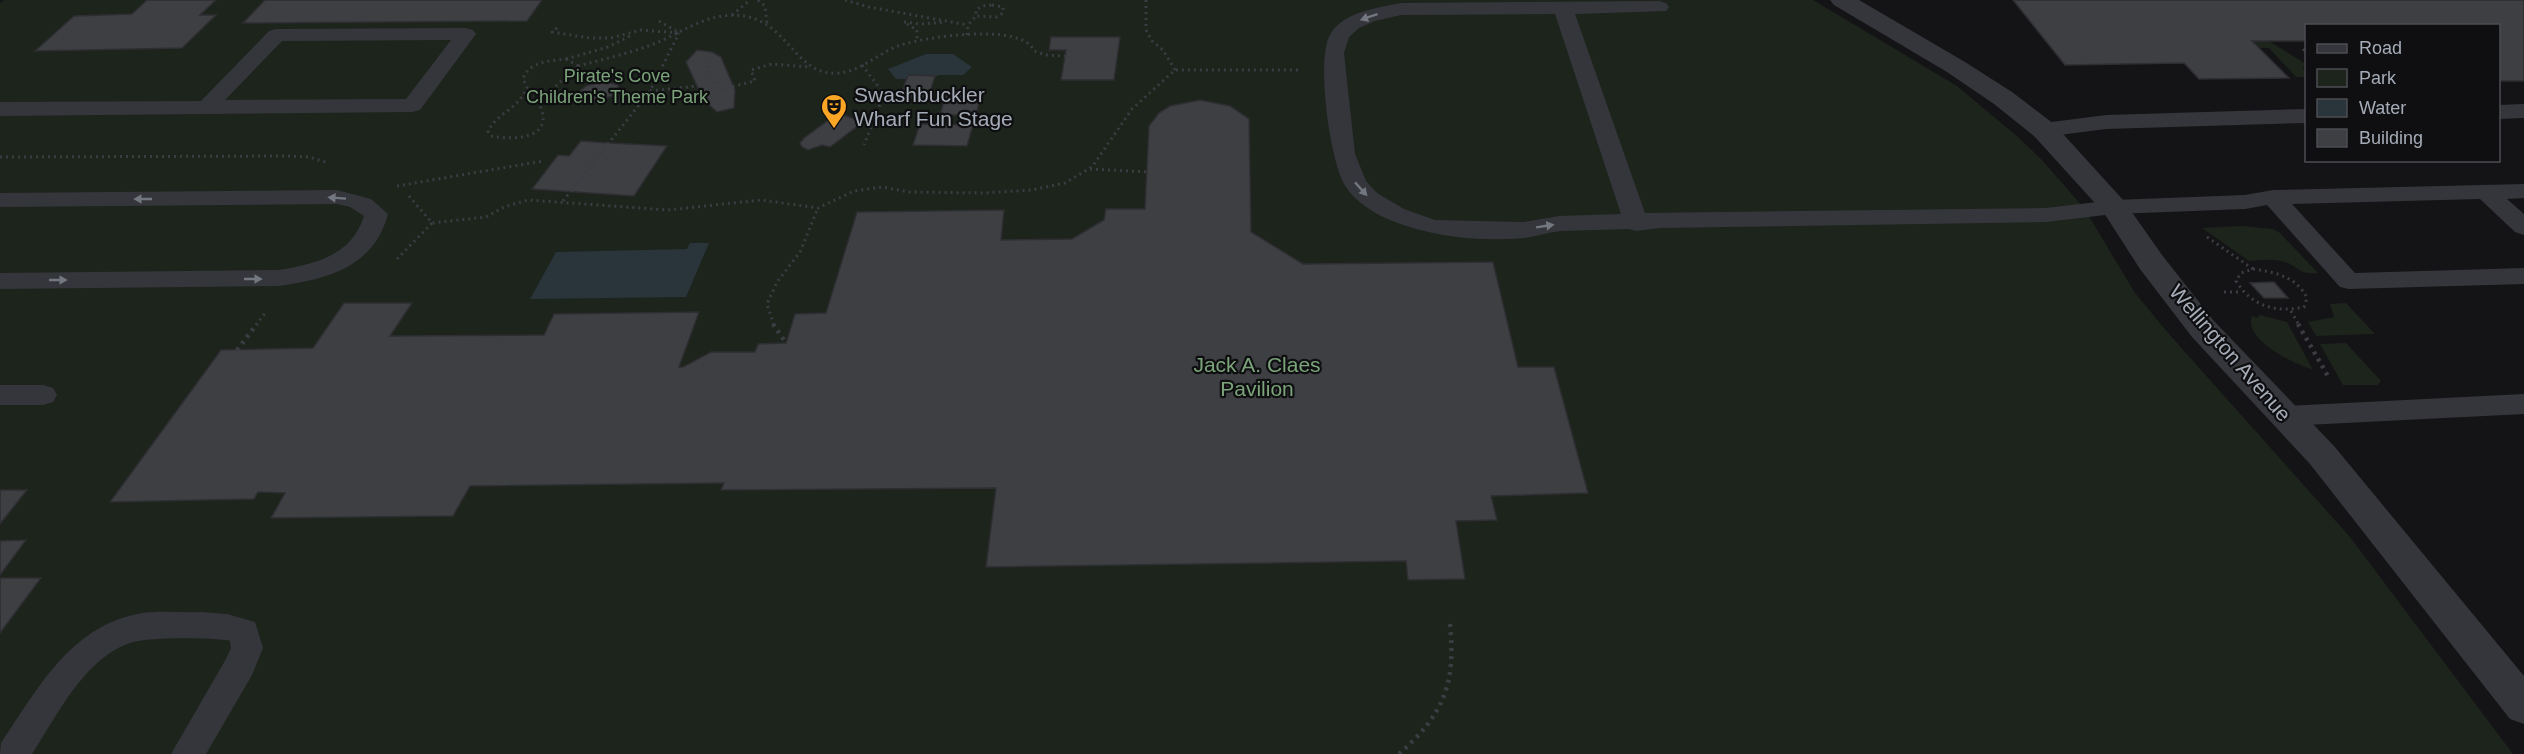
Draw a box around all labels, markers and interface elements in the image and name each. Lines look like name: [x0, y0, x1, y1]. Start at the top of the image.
one-way arrow: [1359, 13, 1377, 23]
legend: [2305, 24, 2500, 162]
text: Road: [2359, 38, 2402, 58]
park label: Pirate's Cove Children's Theme Park: [526, 66, 709, 107]
text: Park: [2359, 68, 2397, 88]
place label: Swashbuckler Wharf Fun Stage: [854, 83, 1013, 130]
theatre icon: Swashbuckler Wharf Fun Stage: [819, 92, 849, 130]
text: Water: [2359, 98, 2406, 118]
text: Building: [2359, 128, 2423, 148]
one-way arrow: [1354, 182, 1368, 197]
one-way arrow: [328, 193, 347, 203]
one-way arrow: [133, 194, 152, 204]
one-way arrow: [1536, 222, 1555, 231]
one-way arrow: [244, 274, 263, 284]
one-way arrow: [49, 275, 68, 285]
street label: Wellington Avenue: [2165, 280, 2296, 426]
park label: Jack A. Claes Pavilion: [1193, 353, 1321, 400]

